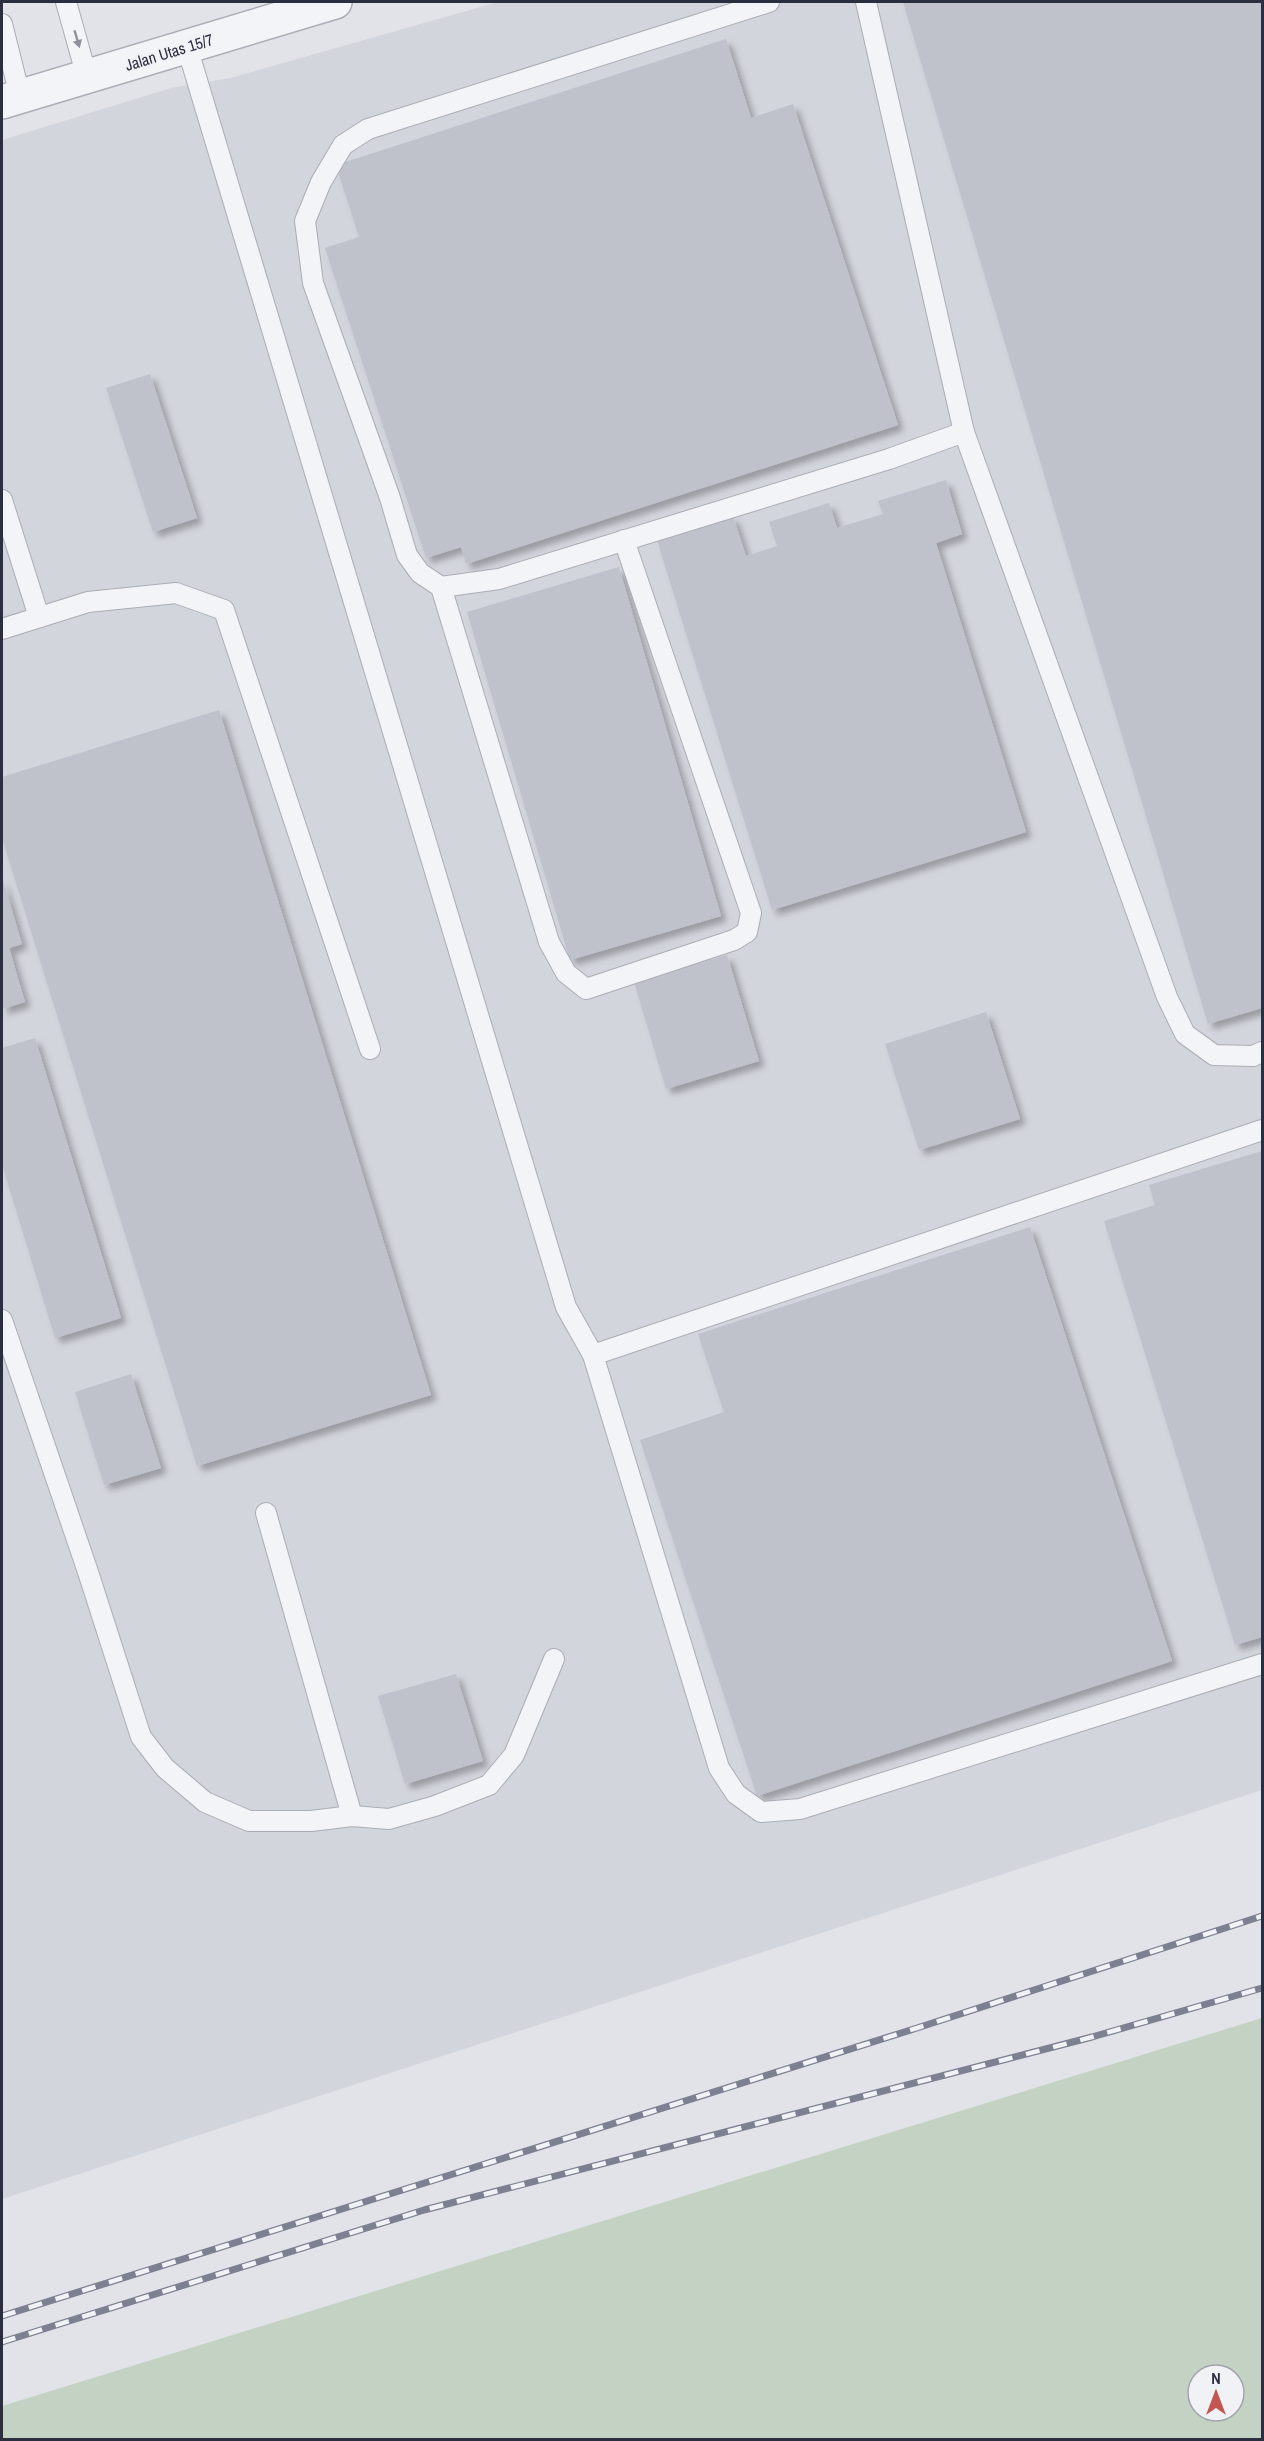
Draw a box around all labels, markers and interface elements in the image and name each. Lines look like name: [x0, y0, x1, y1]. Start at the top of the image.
street label: Jalan Utas 15/7: [122, 28, 216, 76]
one-way arrow: [73, 30, 82, 48]
north arrow: [1186, 2363, 1246, 2423]
text: N: [1211, 2367, 1221, 2389]

